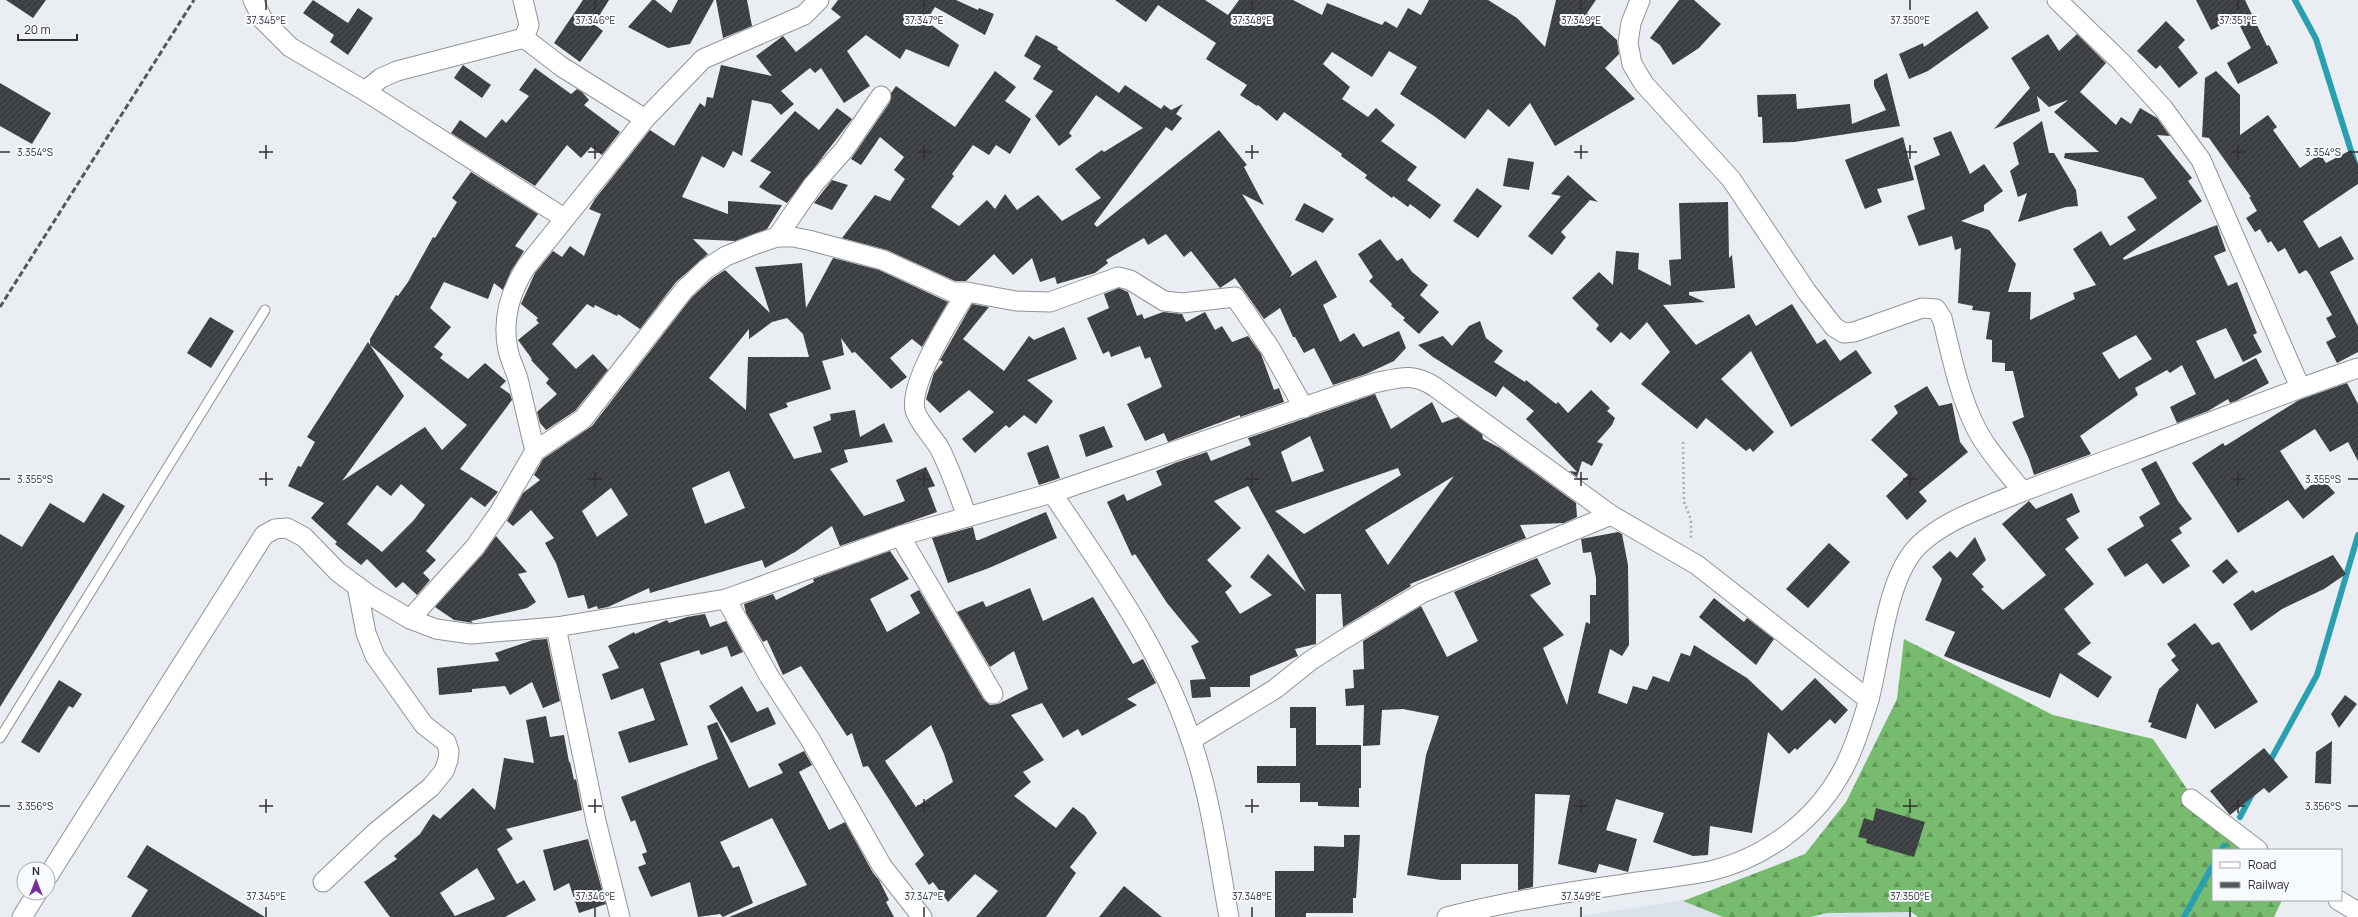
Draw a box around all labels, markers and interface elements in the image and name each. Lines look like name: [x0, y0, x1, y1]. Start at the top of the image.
text: 37.345°E: [246, 13, 286, 27]
text: 37.346°E: [575, 13, 615, 27]
text: 37.347°E: [904, 13, 944, 27]
text: 37.348°E: [1232, 13, 1272, 27]
text: 37.349°E: [1561, 13, 1601, 27]
text: 37.350°E: [1890, 13, 1930, 27]
text: 37.351°E: [2219, 13, 2257, 27]
scale bar: [18, 16, 77, 42]
text: 20 m: [24, 21, 51, 38]
text: 3.354°S: [17, 145, 53, 159]
text: 3.354°S: [2305, 145, 2341, 159]
text: 3.355°S: [17, 472, 53, 486]
text: 3.355°S: [2305, 472, 2341, 486]
text: 3.356°S: [17, 799, 53, 813]
text: 3.356°S: [2305, 799, 2341, 813]
legend: [2212, 849, 2342, 901]
text: Road: [2248, 856, 2276, 873]
north arrow: [16, 861, 56, 901]
text: N: [32, 863, 40, 878]
text: Railway: [2248, 876, 2290, 893]
text: 37.345°E: [246, 889, 286, 903]
text: 37.346°E: [575, 889, 615, 903]
text: 37.347°E: [904, 889, 944, 903]
text: 37.348°E: [1232, 889, 1272, 903]
text: 37.349°E: [1561, 889, 1601, 903]
text: 37.350°E: [1890, 889, 1930, 903]

